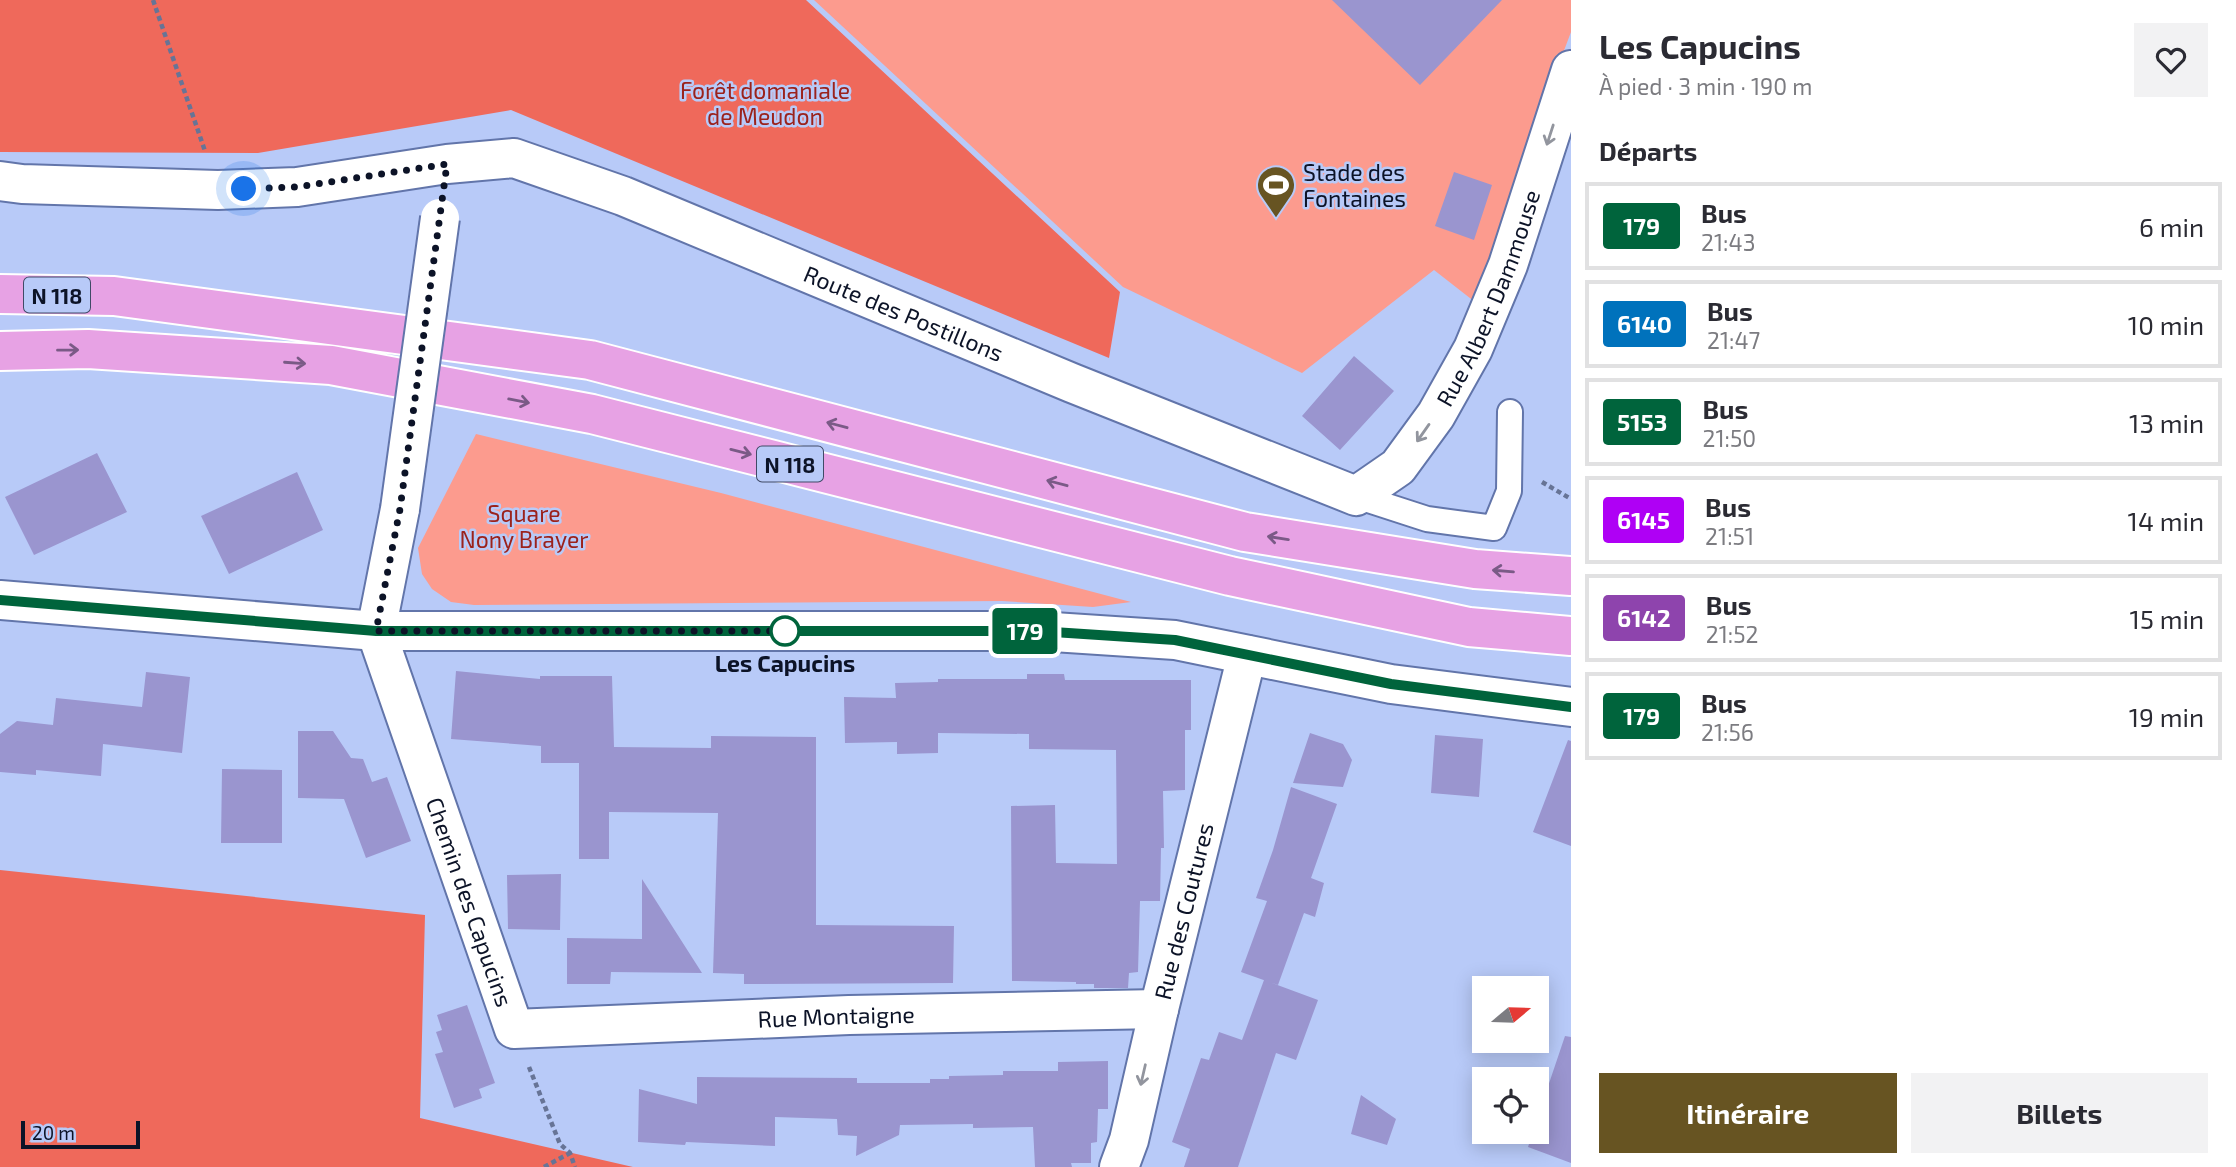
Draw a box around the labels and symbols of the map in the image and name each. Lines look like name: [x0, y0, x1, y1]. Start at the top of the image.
park label: Forêt domaniale de Meudon: [680, 76, 850, 130]
one-way arrow: [1543, 124, 1556, 146]
place label: Stade des Fontaines: [1303, 158, 1406, 212]
sports icon: Stade des Fontaines: [1255, 164, 1297, 219]
your location: [226, 171, 261, 206]
street label: Rue Albert Dammouse: [1430, 186, 1545, 411]
street label: Route des Postillons: [800, 259, 1008, 367]
road number: N 118: [24, 278, 90, 312]
one-way arrow: [56, 343, 79, 356]
one-way arrow: [284, 357, 306, 370]
one-way arrow: [507, 394, 530, 408]
one-way arrow: [826, 418, 849, 431]
one-way arrow: [1415, 423, 1430, 442]
one-way arrow: [729, 446, 752, 459]
road number: N 118: [757, 447, 823, 482]
one-way arrow: [1046, 476, 1069, 489]
park label: Square Nony Brayer: [459, 499, 589, 553]
one-way arrow: [1267, 531, 1290, 544]
one-way arrow: [1492, 564, 1515, 577]
line badge: 179: [985, 608, 1065, 654]
marker: Les Capucins: [770, 616, 800, 646]
place label: Les Capucins: [715, 649, 855, 677]
street label: Chemin des Capucins: [421, 793, 519, 1010]
street label: Rue des Coutures: [1148, 820, 1219, 1003]
north arrow: [1472, 976, 1549, 1054]
street label: Rue Montaigne: [757, 1000, 915, 1033]
one-way arrow: [1136, 1063, 1150, 1086]
scale bar: [21, 1118, 140, 1150]

